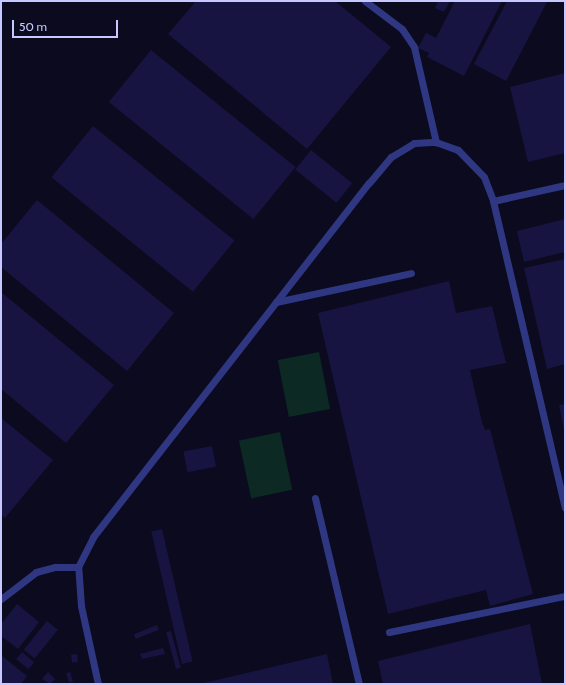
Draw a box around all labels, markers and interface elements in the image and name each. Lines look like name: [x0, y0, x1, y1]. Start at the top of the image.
scale bar: [14, 12, 120, 38]
text: 50 m: [19, 19, 47, 34]

